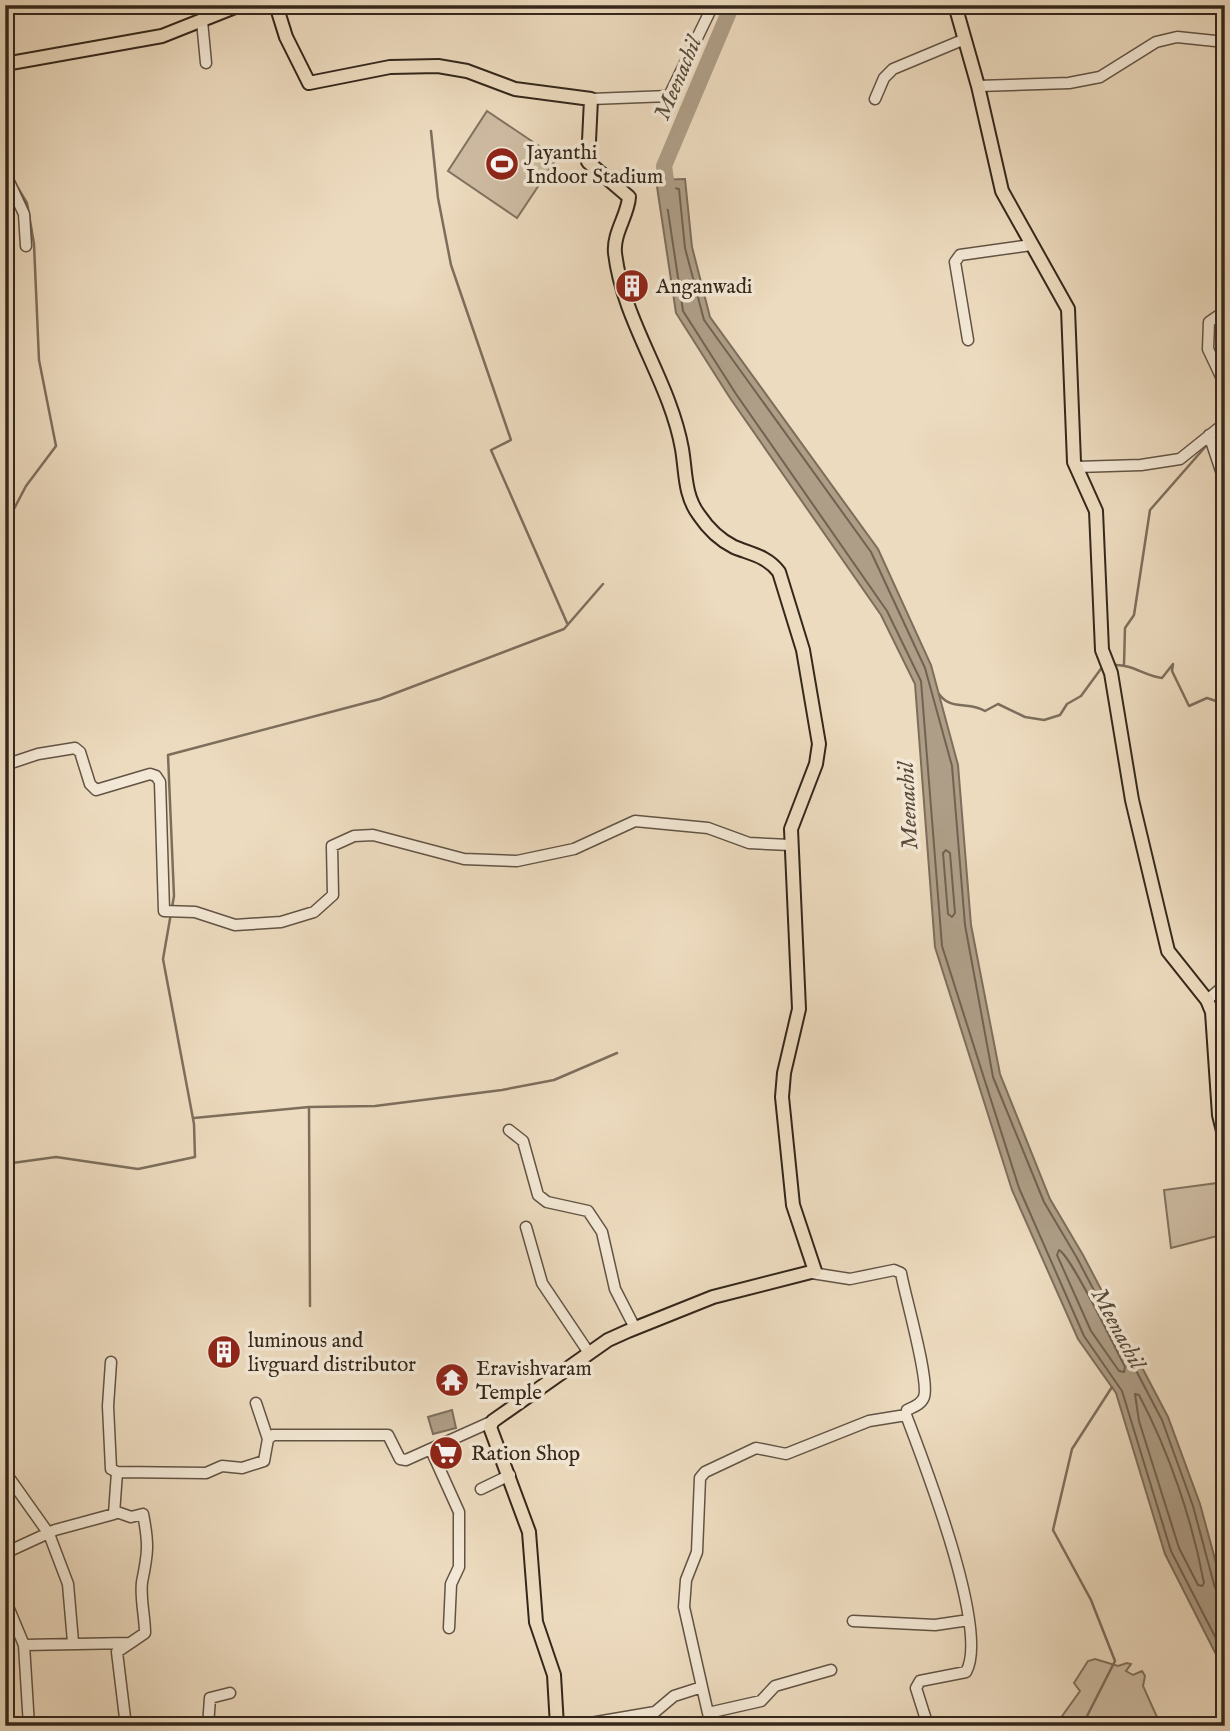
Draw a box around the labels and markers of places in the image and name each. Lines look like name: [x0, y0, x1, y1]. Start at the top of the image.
place label: Jayanthi Indoor Stadium: [524, 140, 663, 191]
sports icon: Jayanthi Indoor Stadium: [483, 145, 521, 183]
building icon: Anganwadi: [613, 267, 651, 305]
place label: Anganwadi: [655, 274, 752, 301]
place label: luminous and livguard distributor: [248, 1328, 416, 1379]
building icon: luminous and livguard distributor: [205, 1333, 243, 1371]
place label: Eravishvaram Temple: [476, 1356, 592, 1407]
temple icon: Eravishvaram Temple: [433, 1361, 471, 1399]
supermarket icon: Ration Shop: [427, 1434, 465, 1472]
place label: Ration Shop: [471, 1441, 580, 1468]

